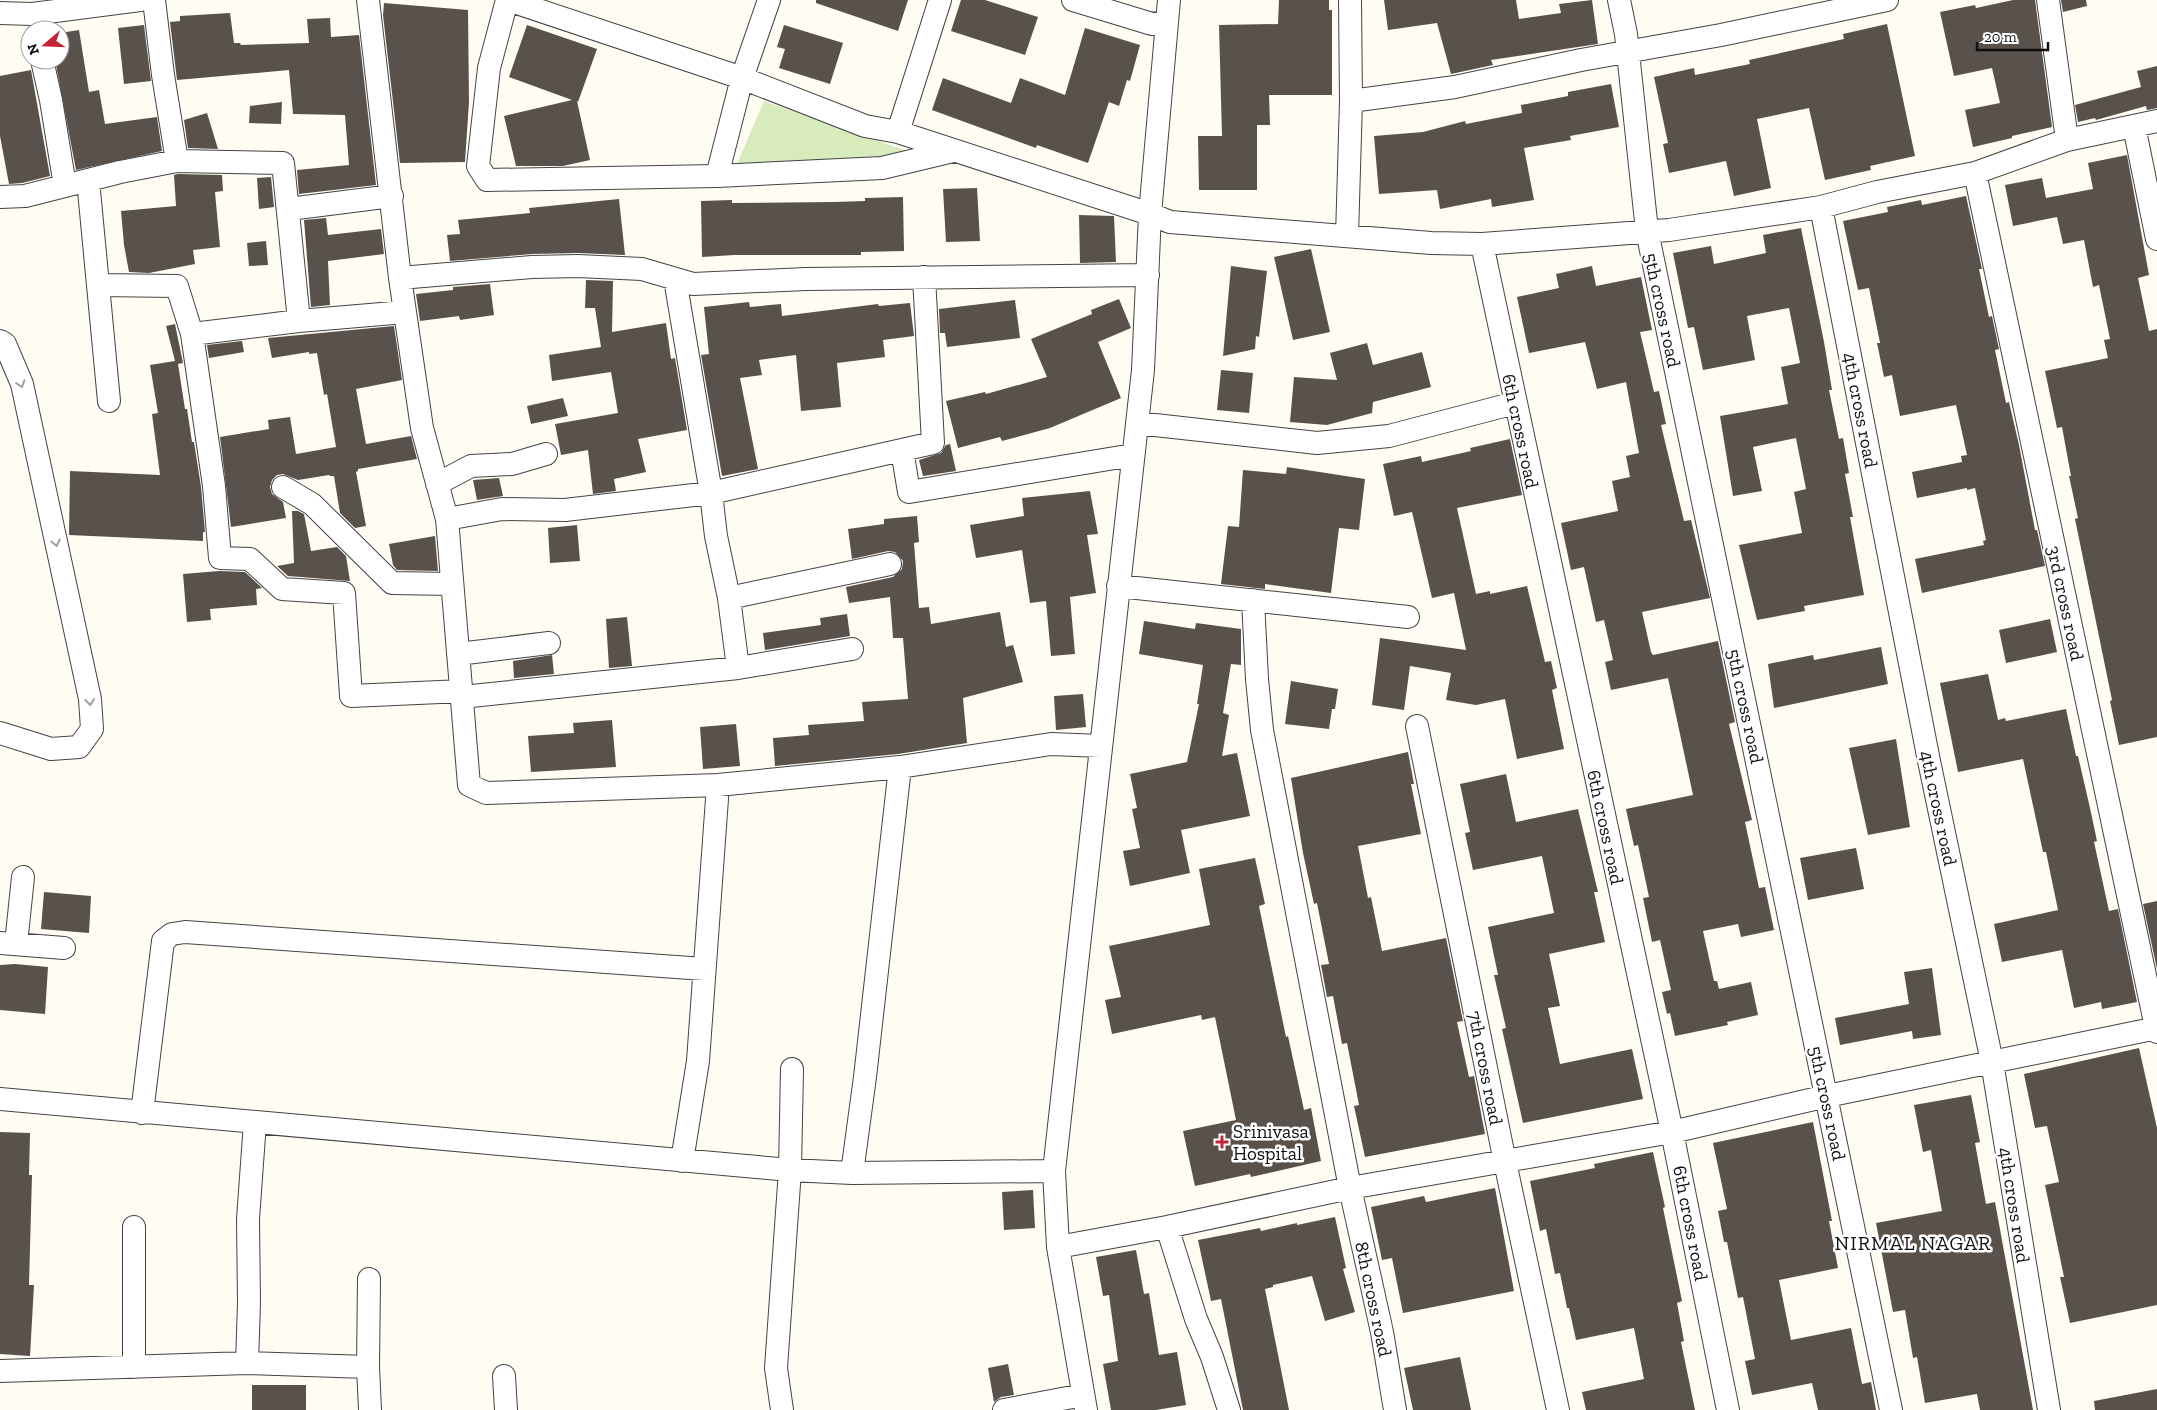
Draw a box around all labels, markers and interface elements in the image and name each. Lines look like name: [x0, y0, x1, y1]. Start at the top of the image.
north arrow: [20, 20, 70, 70]
scale bar: [1977, 20, 2048, 52]
text: 20 m: [1984, 28, 2017, 46]
text: N: [23, 41, 43, 57]
street label: 5th cross road: [1639, 251, 1686, 370]
street label: 4th cross road: [1838, 351, 1883, 470]
street label: 6th cross road: [1497, 372, 1544, 491]
one-way arrow: [16, 379, 26, 388]
one-way arrow: [51, 538, 61, 547]
street label: 3rd cross road: [2042, 544, 2089, 663]
street label: 5th cross road: [1722, 647, 1769, 766]
one-way arrow: [84, 698, 95, 706]
street label: 4th cross road: [1915, 749, 1962, 868]
street label: 6th cross road: [1582, 768, 1629, 887]
street label: 7th cross road: [1463, 1009, 1508, 1128]
street label: 5th cross road: [1804, 1044, 1851, 1163]
place label: Srinivasa Hospital: [1233, 1120, 1309, 1165]
marker: Srinivasa Hospital: [1215, 1135, 1229, 1149]
street label: 4th cross road: [1994, 1146, 2035, 1265]
street label: 6th cross road: [1668, 1164, 1713, 1283]
district label: NIRMAL NAGAR: [1835, 1231, 1991, 1255]
street label: 8th cross road: [1350, 1240, 1397, 1359]

